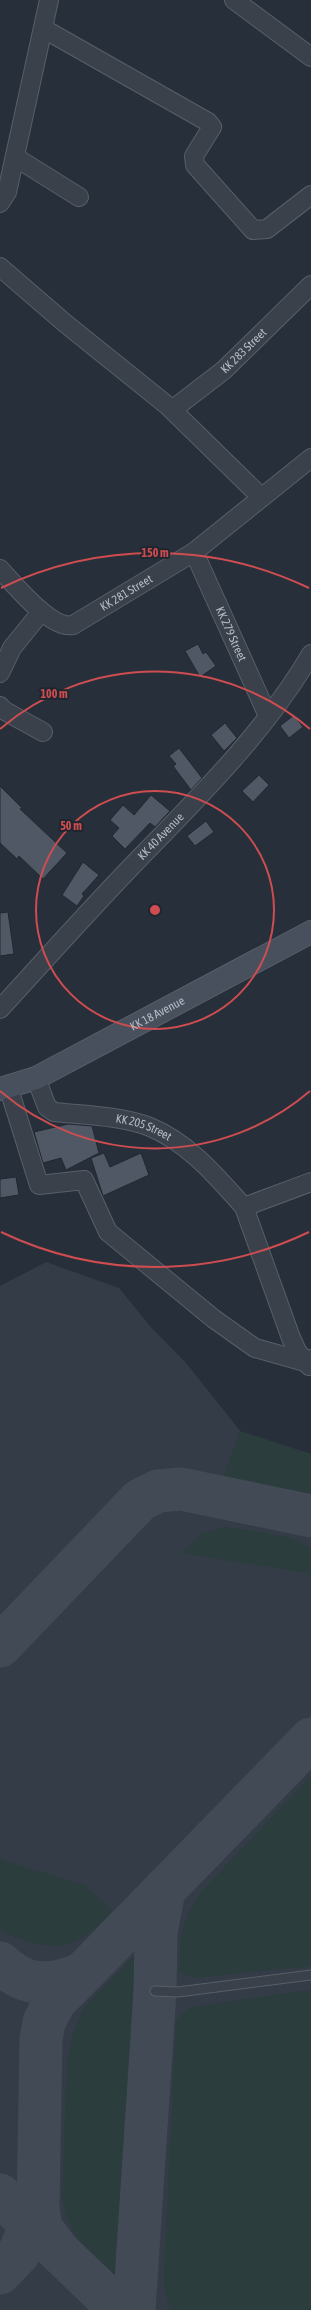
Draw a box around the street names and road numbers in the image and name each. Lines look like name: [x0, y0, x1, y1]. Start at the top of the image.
street label: KK 283 Street: [218, 325, 270, 376]
street label: KK 281 Street: [98, 571, 155, 614]
street label: KK 279 Street: [213, 605, 250, 664]
street label: KK 40 Avenue: [135, 810, 187, 863]
street label: KK 18 Avenue: [128, 993, 187, 1034]
street label: KK 205 Street: [115, 1111, 175, 1144]

